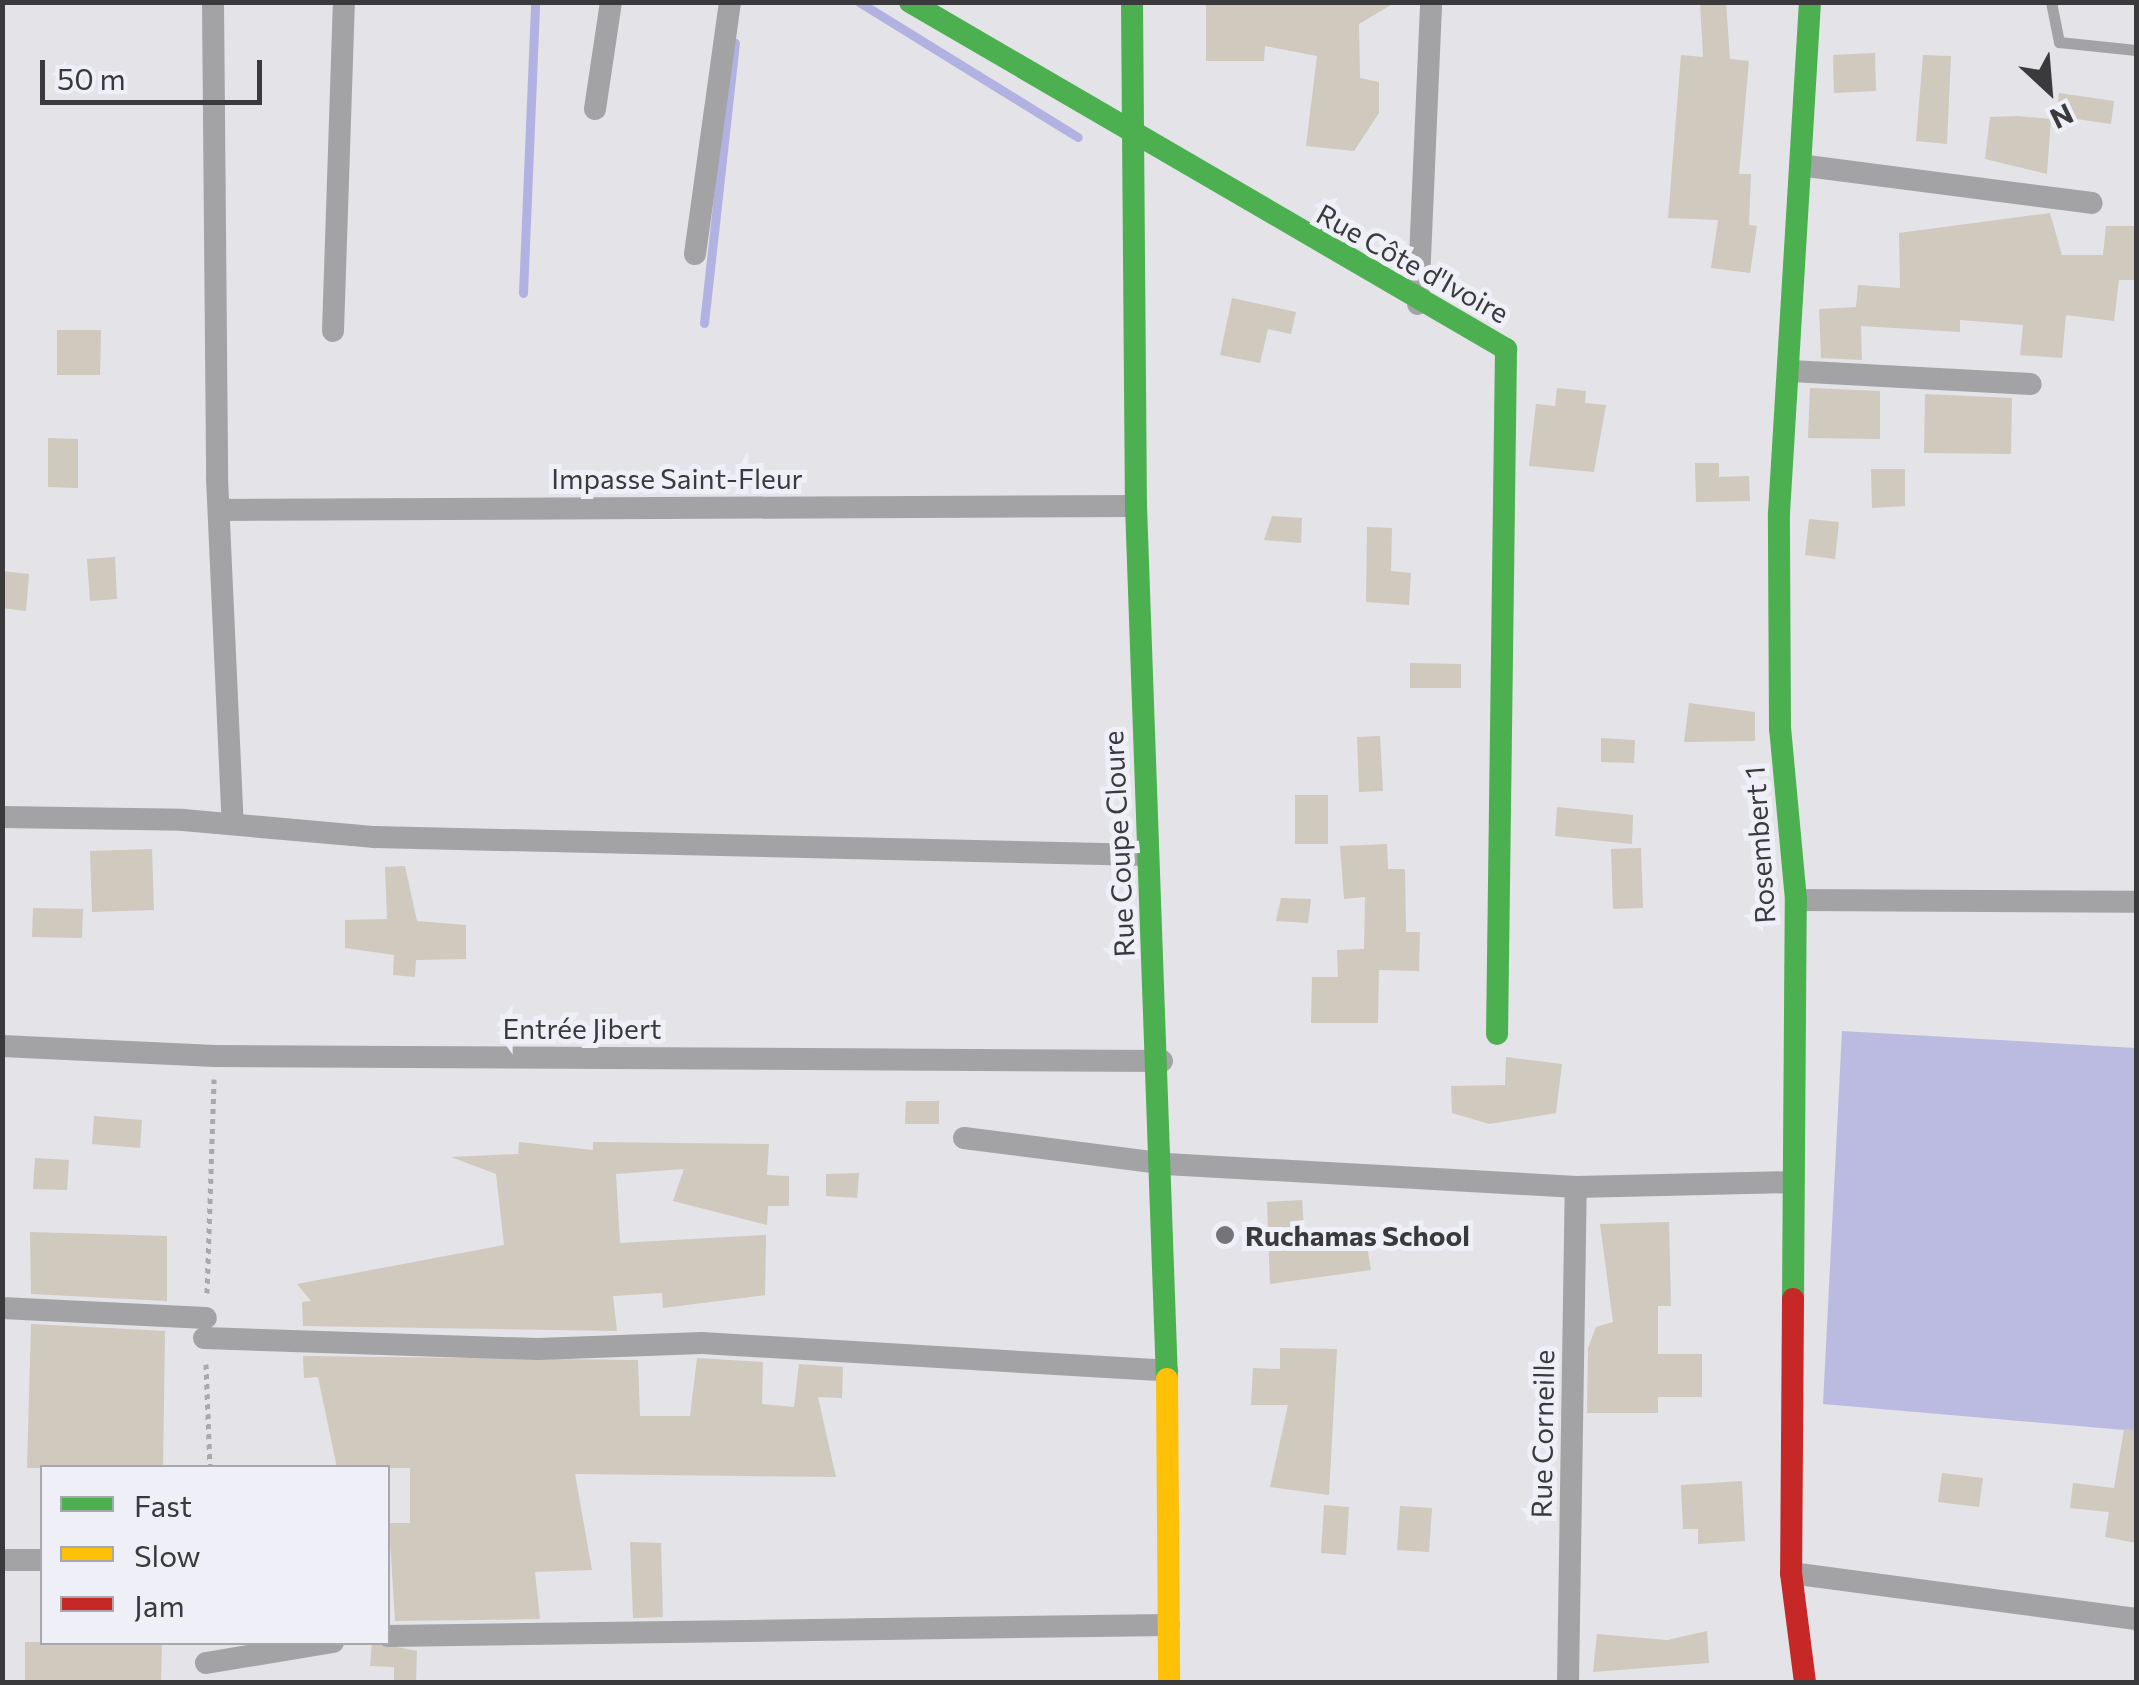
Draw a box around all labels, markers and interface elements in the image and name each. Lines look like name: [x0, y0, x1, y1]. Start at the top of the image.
scale bar: [45, 40, 268, 102]
north arrow: [1999, 40, 2099, 140]
text: 50 m: [57, 59, 126, 96]
text: N: [2045, 97, 2079, 137]
street label: Rue Côte d'Ivoire: [1311, 196, 1515, 330]
street label: Impasse Saint-Fleur: [551, 461, 803, 495]
street label: Rue Coupe Cloure: [1095, 730, 1141, 958]
street label: Rosembert 1: [1737, 765, 1781, 925]
street label: Entrée Jibert: [502, 1011, 662, 1045]
place label: Ruchamas School: [1245, 1218, 1470, 1252]
marker: Ruchamas School: [1214, 1224, 1236, 1246]
street label: Rue Corneille: [1524, 1349, 1560, 1519]
legend: [40, 1465, 390, 1645]
text: Fast: [134, 1486, 192, 1523]
text: Slow: [134, 1536, 201, 1573]
text: Jam: [134, 1586, 185, 1623]

